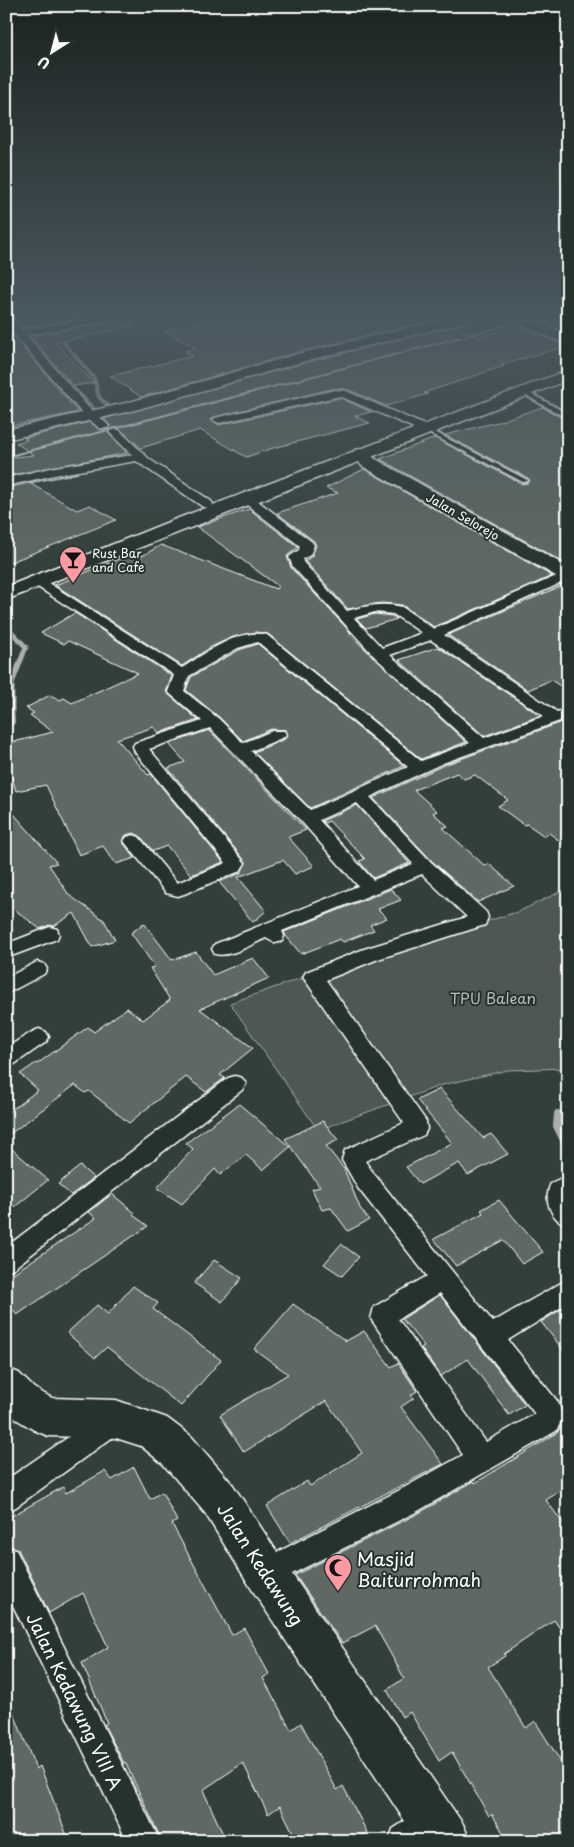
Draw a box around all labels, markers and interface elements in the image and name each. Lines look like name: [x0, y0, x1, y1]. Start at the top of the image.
north arrow: [28, 28, 78, 78]
text: U: [34, 51, 55, 75]
street label: Jalan Selorejo: [423, 488, 503, 544]
place label: Rust Bar and Cafe: [92, 544, 144, 576]
bar icon: Rust Bar and Cafe: [58, 545, 88, 584]
park label: TPU Balean: [450, 986, 536, 1009]
street label: Jalan Kedawung: [211, 1497, 311, 1631]
place label: Masjid Baiturrohmah: [357, 1545, 481, 1593]
mosque icon: Masjid Baiturrohmah: [323, 1553, 353, 1592]
street label: Jalan Kedawung VIII A: [20, 1608, 130, 1794]

